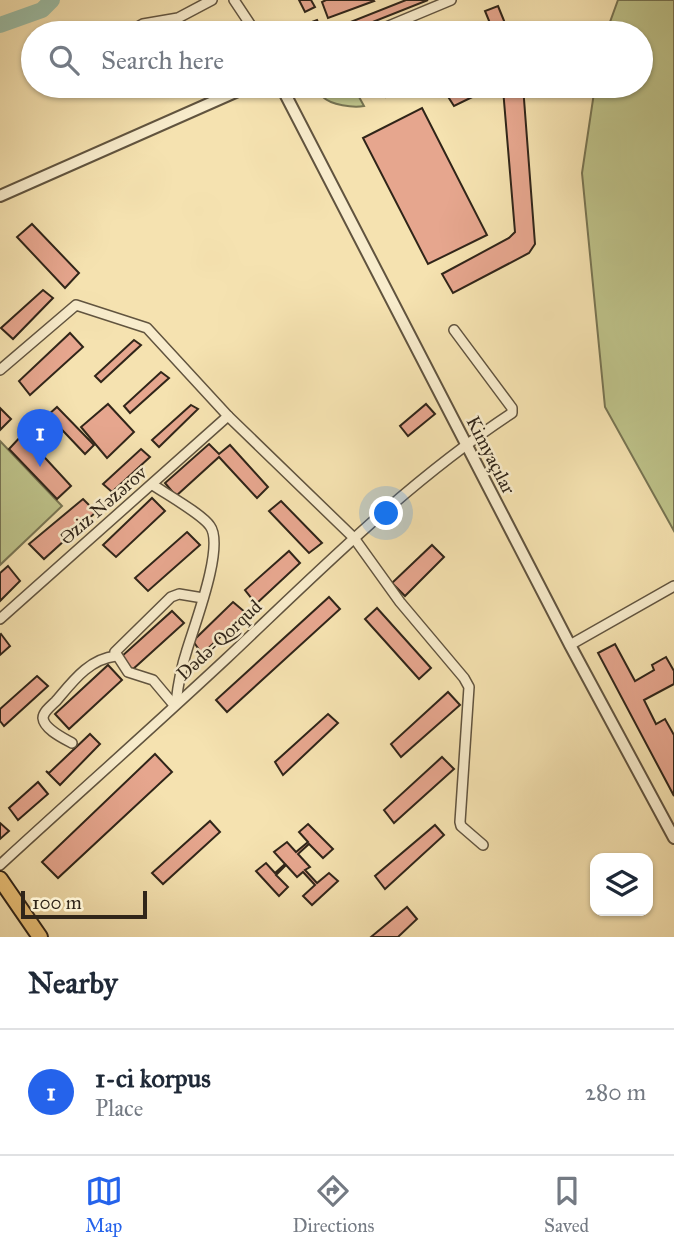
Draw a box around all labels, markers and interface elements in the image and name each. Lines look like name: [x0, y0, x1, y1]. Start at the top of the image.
search box: [21, 21, 653, 98]
icon: search: [45, 41, 83, 79]
text: Search here: [101, 44, 224, 76]
pin: 1: [17, 409, 63, 467]
street label: Kimyaçılar: [462, 412, 521, 499]
street label: Əziz Nəzərov: [55, 460, 152, 549]
your location: [369, 496, 403, 530]
street label: Dədə-Qorqud: [172, 594, 267, 686]
map controls: [590, 853, 653, 916]
button: layers: [590, 853, 653, 916]
scale bar: [21, 888, 147, 920]
text: 100 m: [32, 891, 82, 914]
text: Nearby: [28, 965, 118, 1001]
text: 1-ci korpus: [95, 1062, 211, 1094]
text: 1: [46, 1078, 56, 1106]
text: 280 m: [585, 1078, 646, 1106]
text: Place: [95, 1094, 143, 1122]
tab: Map: [85, 1172, 123, 1237]
tab: Directions: [292, 1172, 374, 1237]
tab: Saved: [544, 1172, 589, 1237]

